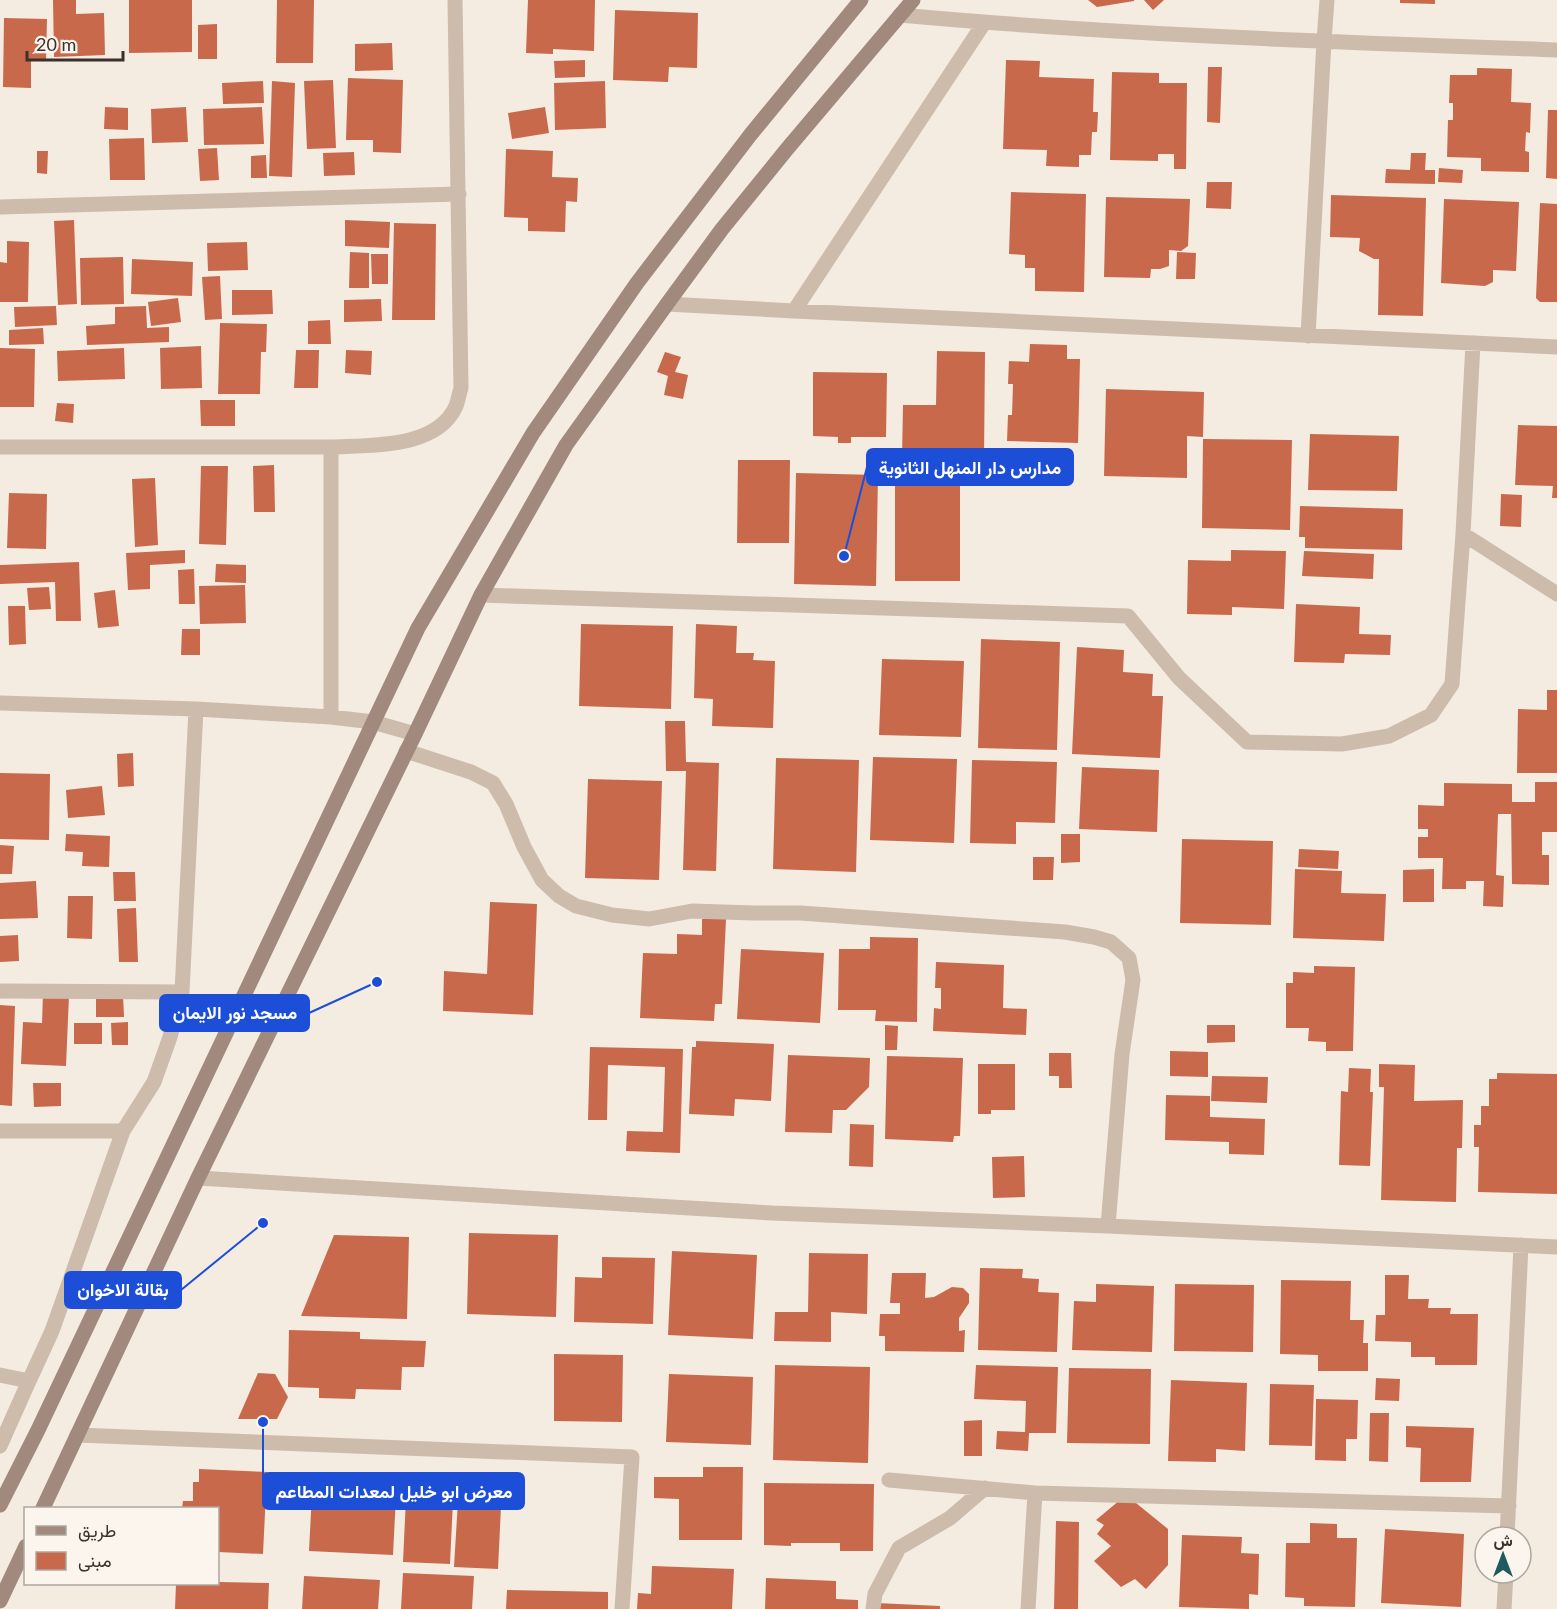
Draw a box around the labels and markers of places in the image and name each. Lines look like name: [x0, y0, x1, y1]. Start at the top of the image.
callout: مدارس دار المنهل الثانوية: [867, 449, 1073, 485]
callout: مسجد نور الايمان: [160, 995, 309, 1031]
callout: بقالة الاخوان: [65, 1272, 181, 1308]
callout: معرض ابو خليل لمعدات المطاعم: [263, 1473, 524, 1509]

